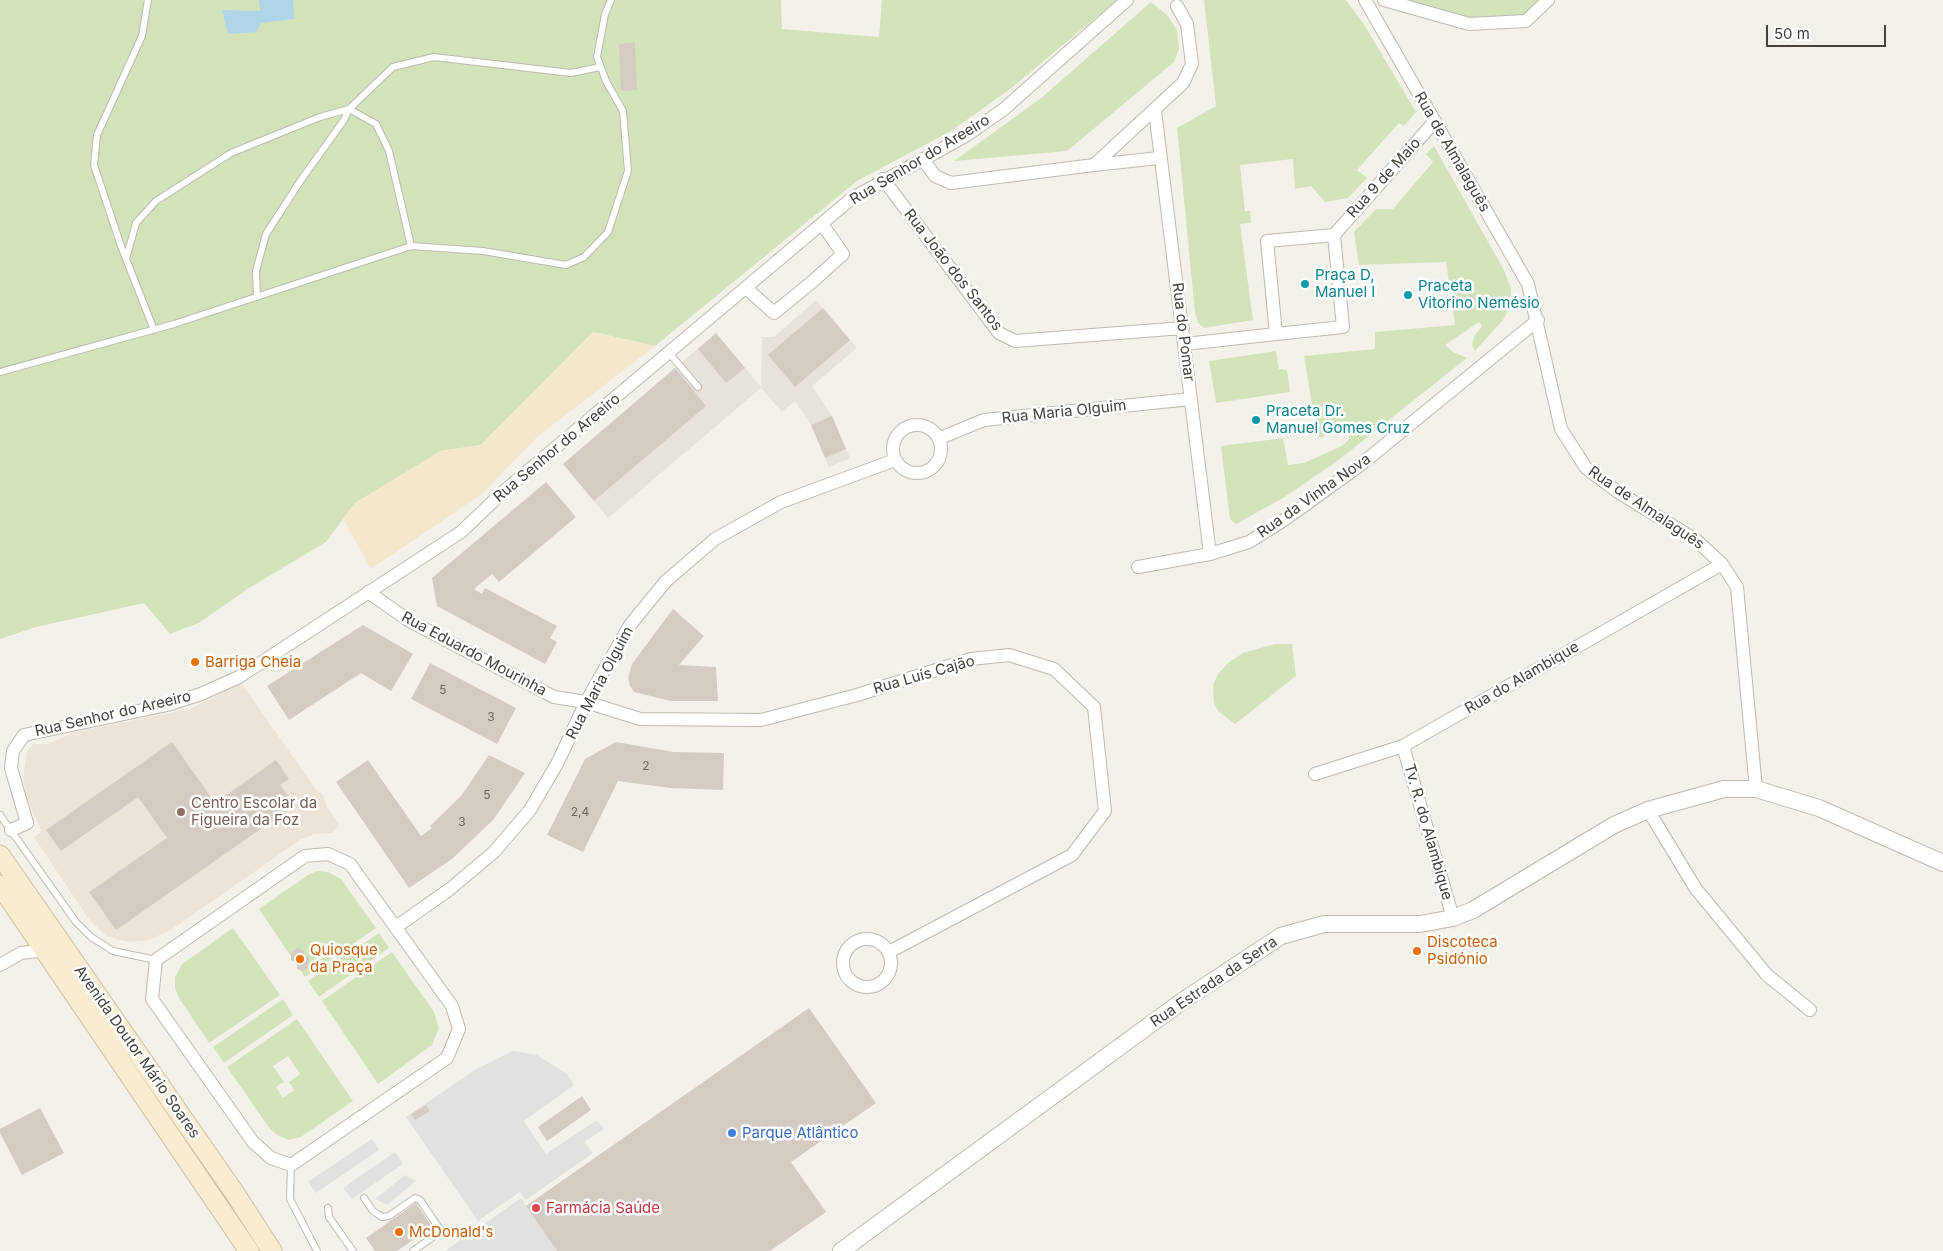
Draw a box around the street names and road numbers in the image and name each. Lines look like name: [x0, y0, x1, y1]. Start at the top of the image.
street label: Rua de Almalaguês: [1410, 89, 1494, 215]
street label: Rua Senhor do Areeiro: [847, 111, 993, 209]
street label: Rua 9 de Maio: [1343, 134, 1425, 222]
street label: Rua João dos Santos: [900, 206, 1006, 334]
street label: Rua do Pomar: [1168, 282, 1198, 382]
street label: Rua Senhor do Areeiro: [490, 390, 624, 506]
street label: Rua Maria Olguim: [1001, 397, 1127, 427]
street label: Rua da Vinha Nova: [1254, 450, 1374, 542]
street label: Rua de Almalaguês: [1585, 463, 1707, 553]
street label: Rua Eduardo Mourinha: [398, 608, 550, 700]
street label: Rua Maria Olguim: [563, 623, 637, 743]
street label: Rua do Alambique: [1462, 638, 1582, 718]
street label: Rua Luís Cajão: [871, 652, 977, 698]
street label: Rua Senhor do Areeiro: [33, 687, 193, 741]
street label: Tv. R. do Alambique: [1400, 762, 1456, 902]
street label: Rua Estrada da Serra: [1147, 933, 1281, 1031]
street label: Avenida Doutor Mário Soares: [70, 962, 204, 1142]

